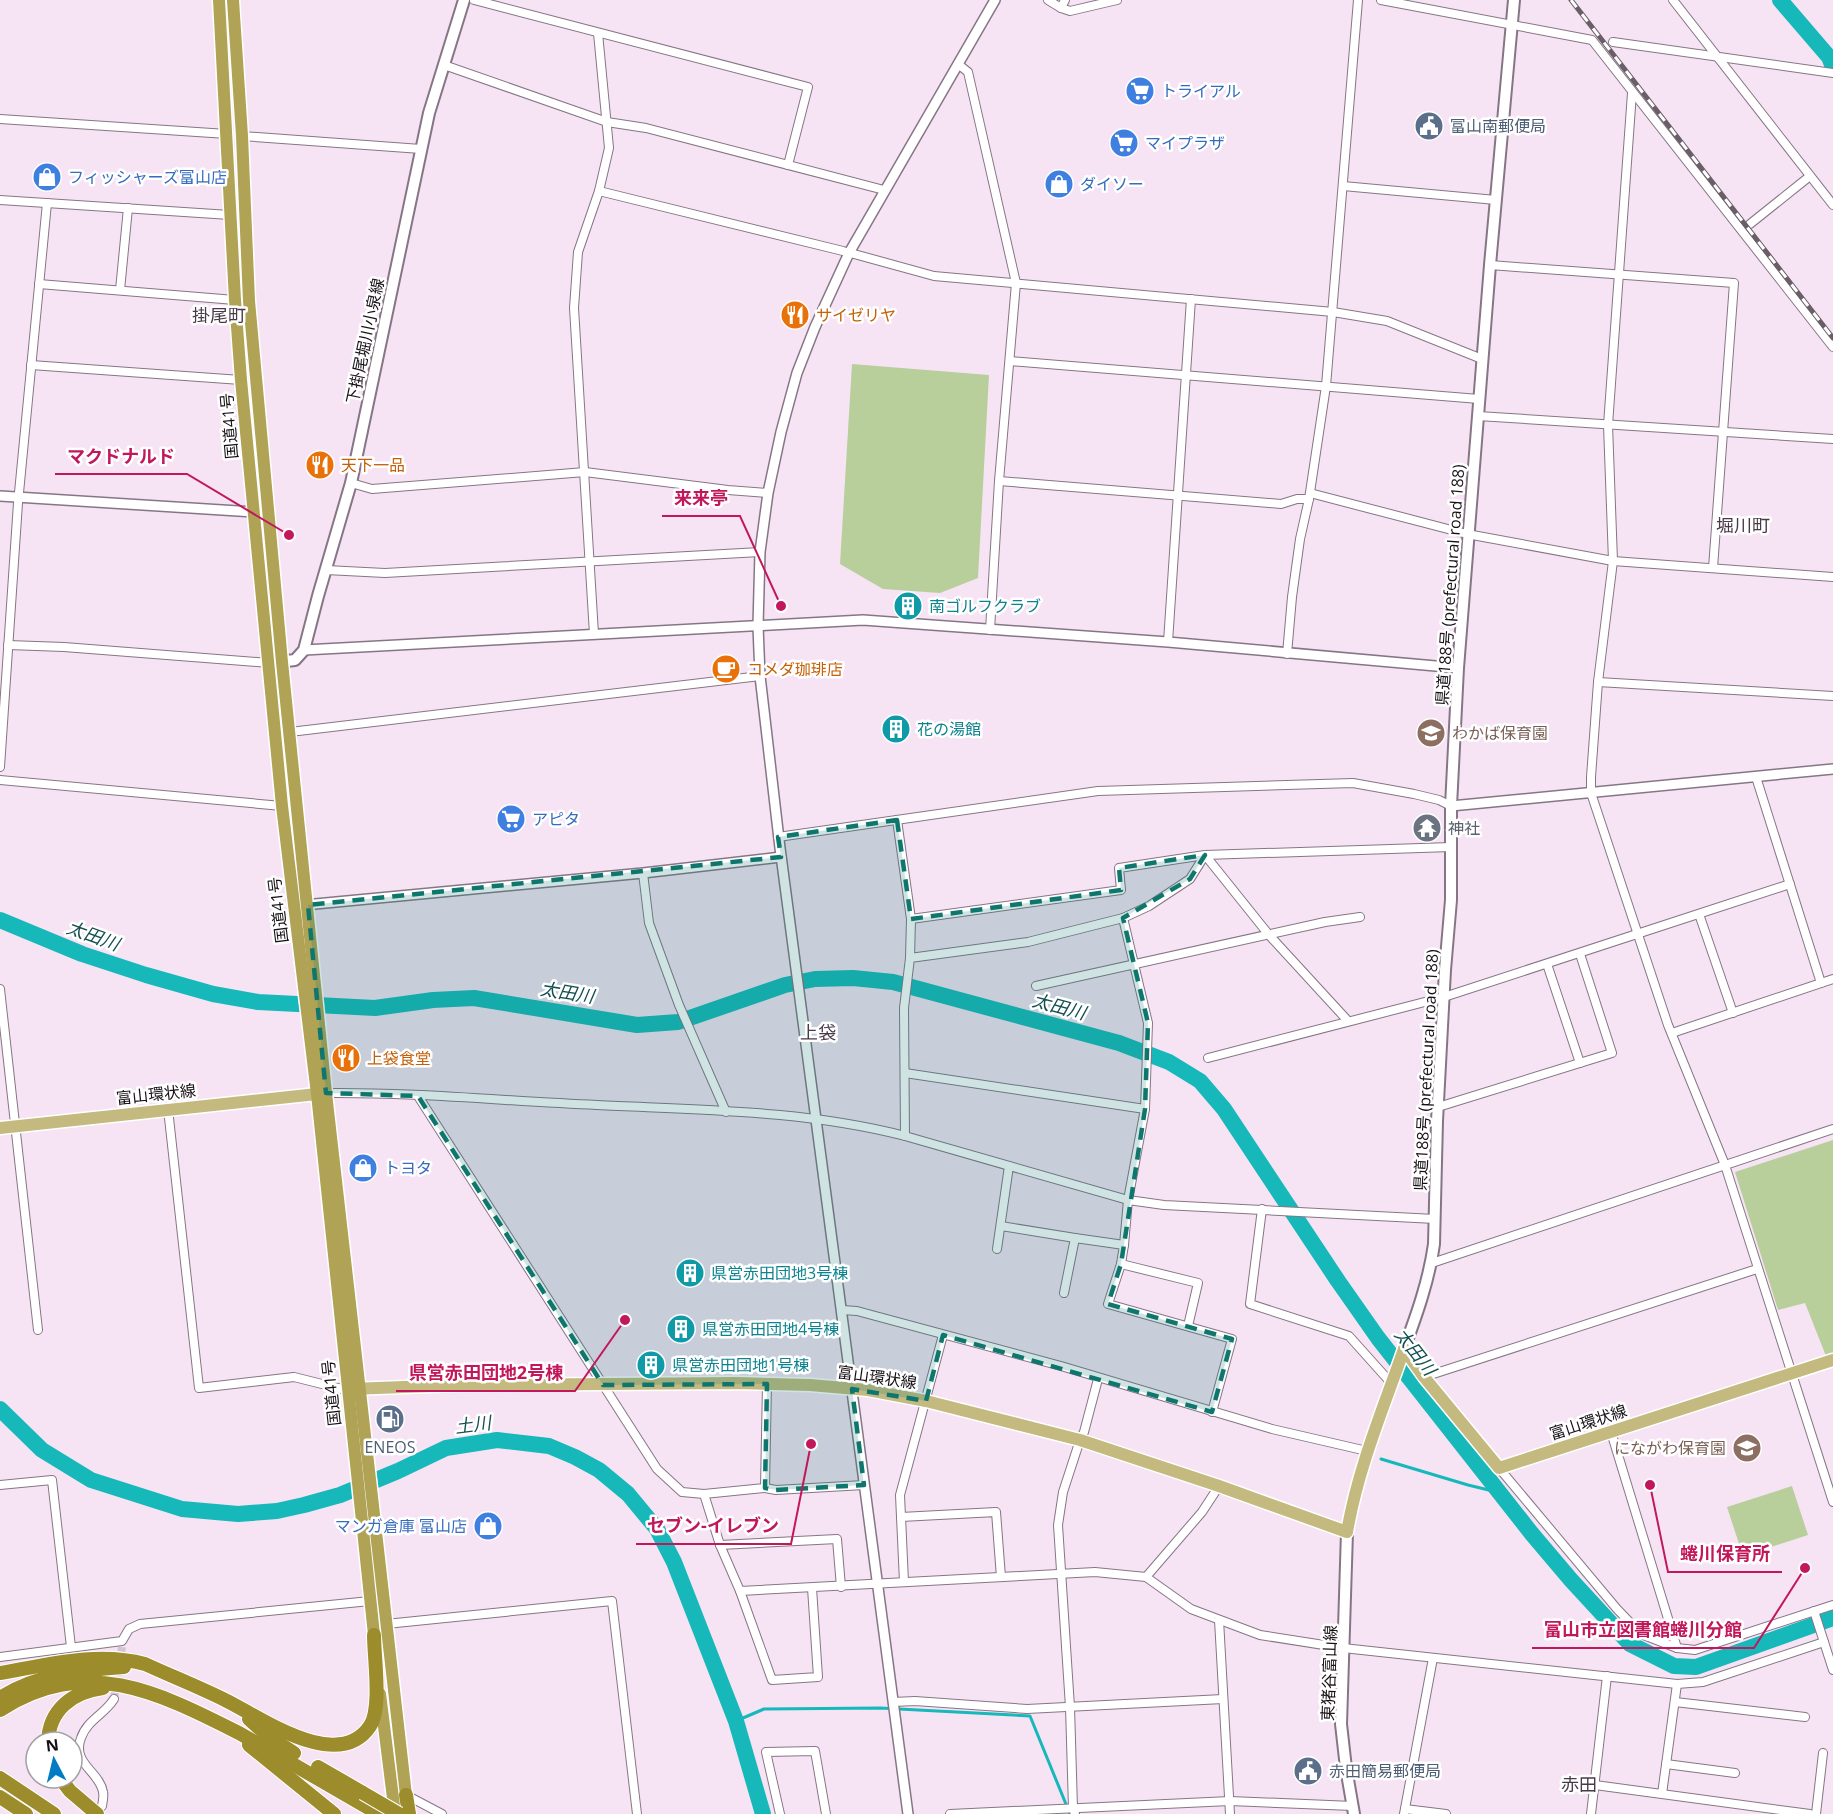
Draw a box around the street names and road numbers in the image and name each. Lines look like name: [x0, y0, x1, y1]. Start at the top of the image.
street label: 下掛尾堀川小泉線: [341, 276, 389, 406]
street label: 国道41号: [215, 392, 243, 460]
street label: 県道188号 (prefectural road 188): [1431, 463, 1469, 706]
street label: 国道41号: [263, 876, 293, 944]
street label: 県道188号 (prefectural road 188): [1409, 948, 1443, 1191]
street label: 富山環状線: [115, 1079, 197, 1109]
street label: 国道41号: [317, 1359, 345, 1427]
street label: 富山環状線: [836, 1361, 918, 1393]
street label: 富山環状線: [1547, 1399, 1629, 1445]
street label: 東猪谷富山線: [1316, 1625, 1342, 1721]

